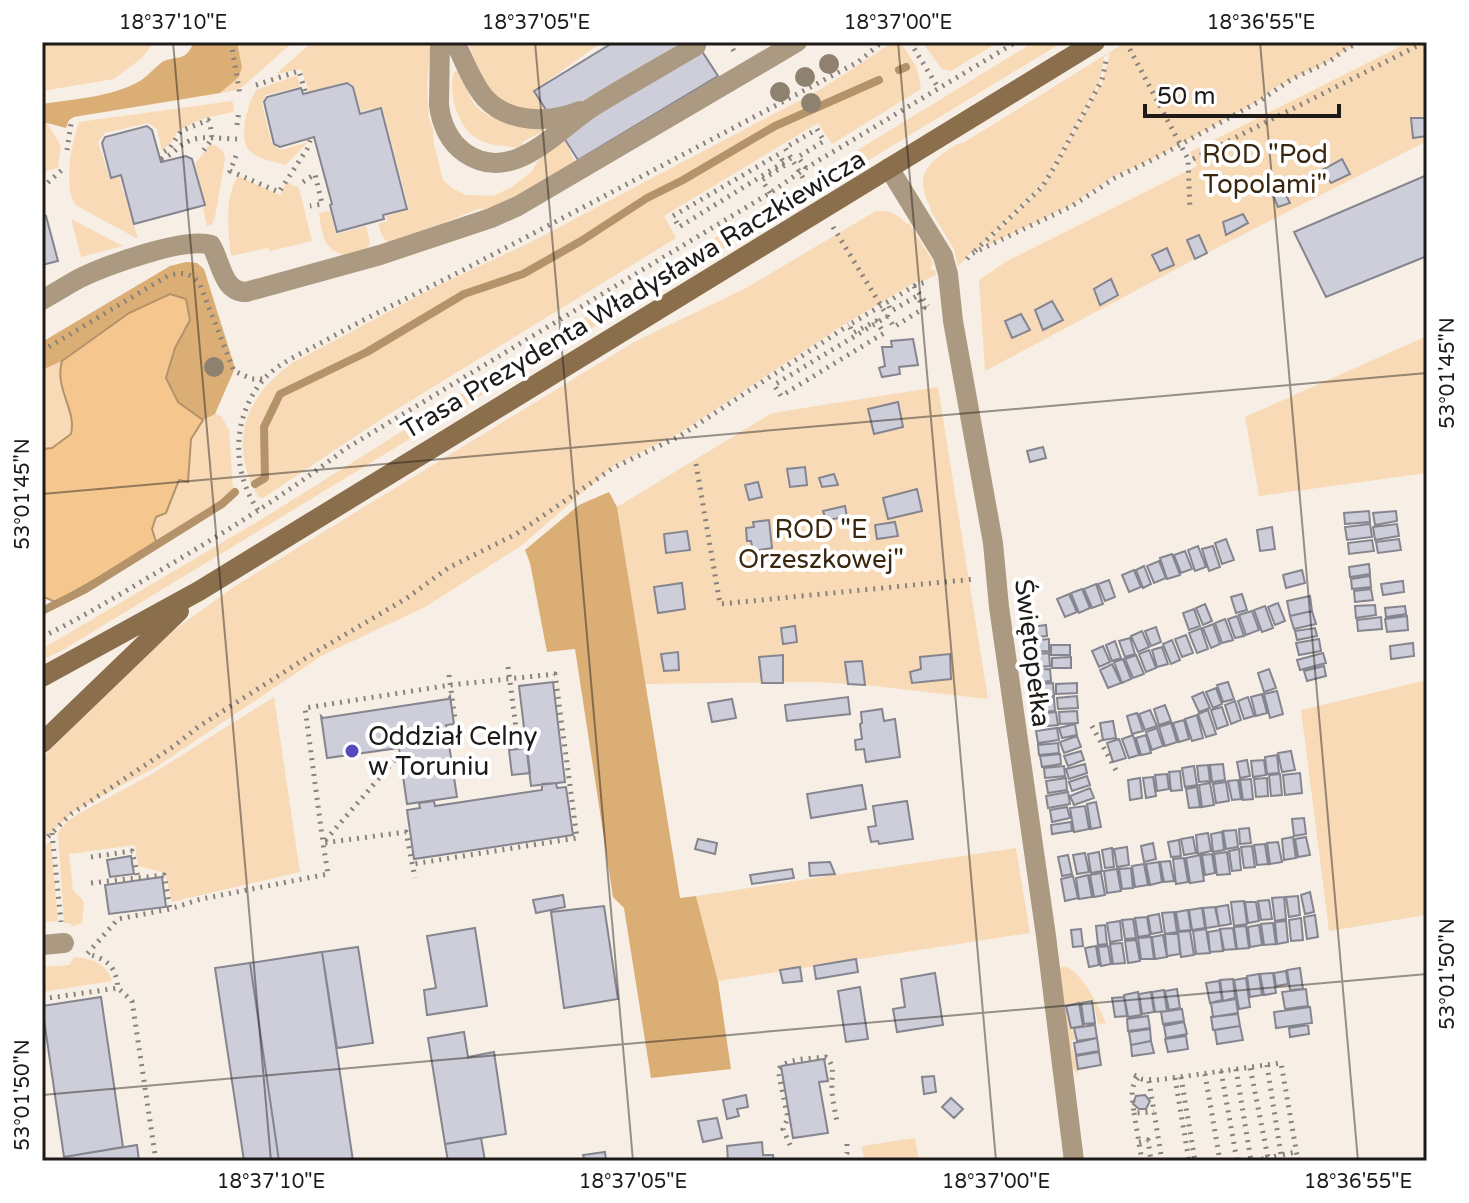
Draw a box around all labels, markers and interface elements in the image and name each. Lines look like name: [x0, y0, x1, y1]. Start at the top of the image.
text: 18°37'10"E: [119, 11, 227, 35]
text: 18°37'05"E: [482, 11, 590, 35]
text: 18°37'00"E: [844, 11, 952, 35]
text: 18°36'55"E: [1207, 11, 1315, 35]
scale bar: [1145, 68, 1339, 118]
text: 50 m: [1157, 82, 1215, 111]
park label: ROD "Pod Topolami": [1202, 139, 1328, 200]
street label: Trasa Prezydenta Władysława Raczkiewicza: [396, 143, 871, 446]
text: 53°01'45"N: [1436, 317, 1460, 429]
text: 53°01'45"N: [11, 438, 35, 550]
park label: ROD "E Orzeszkowej": [738, 514, 904, 575]
street label: Świętopełka: [1008, 577, 1058, 729]
place label: Oddział Celny w Toruniu: [368, 721, 537, 782]
marker: Oddział Celny w Toruniu: [343, 742, 361, 760]
text: 53°01'50"N: [1436, 918, 1460, 1030]
text: 53°01'50"N: [11, 1039, 35, 1151]
text: 18°37'10"E: [217, 1170, 325, 1194]
text: 18°37'05"E: [579, 1170, 687, 1194]
text: 18°37'00"E: [942, 1170, 1050, 1194]
text: 18°36'55"E: [1304, 1170, 1412, 1194]

